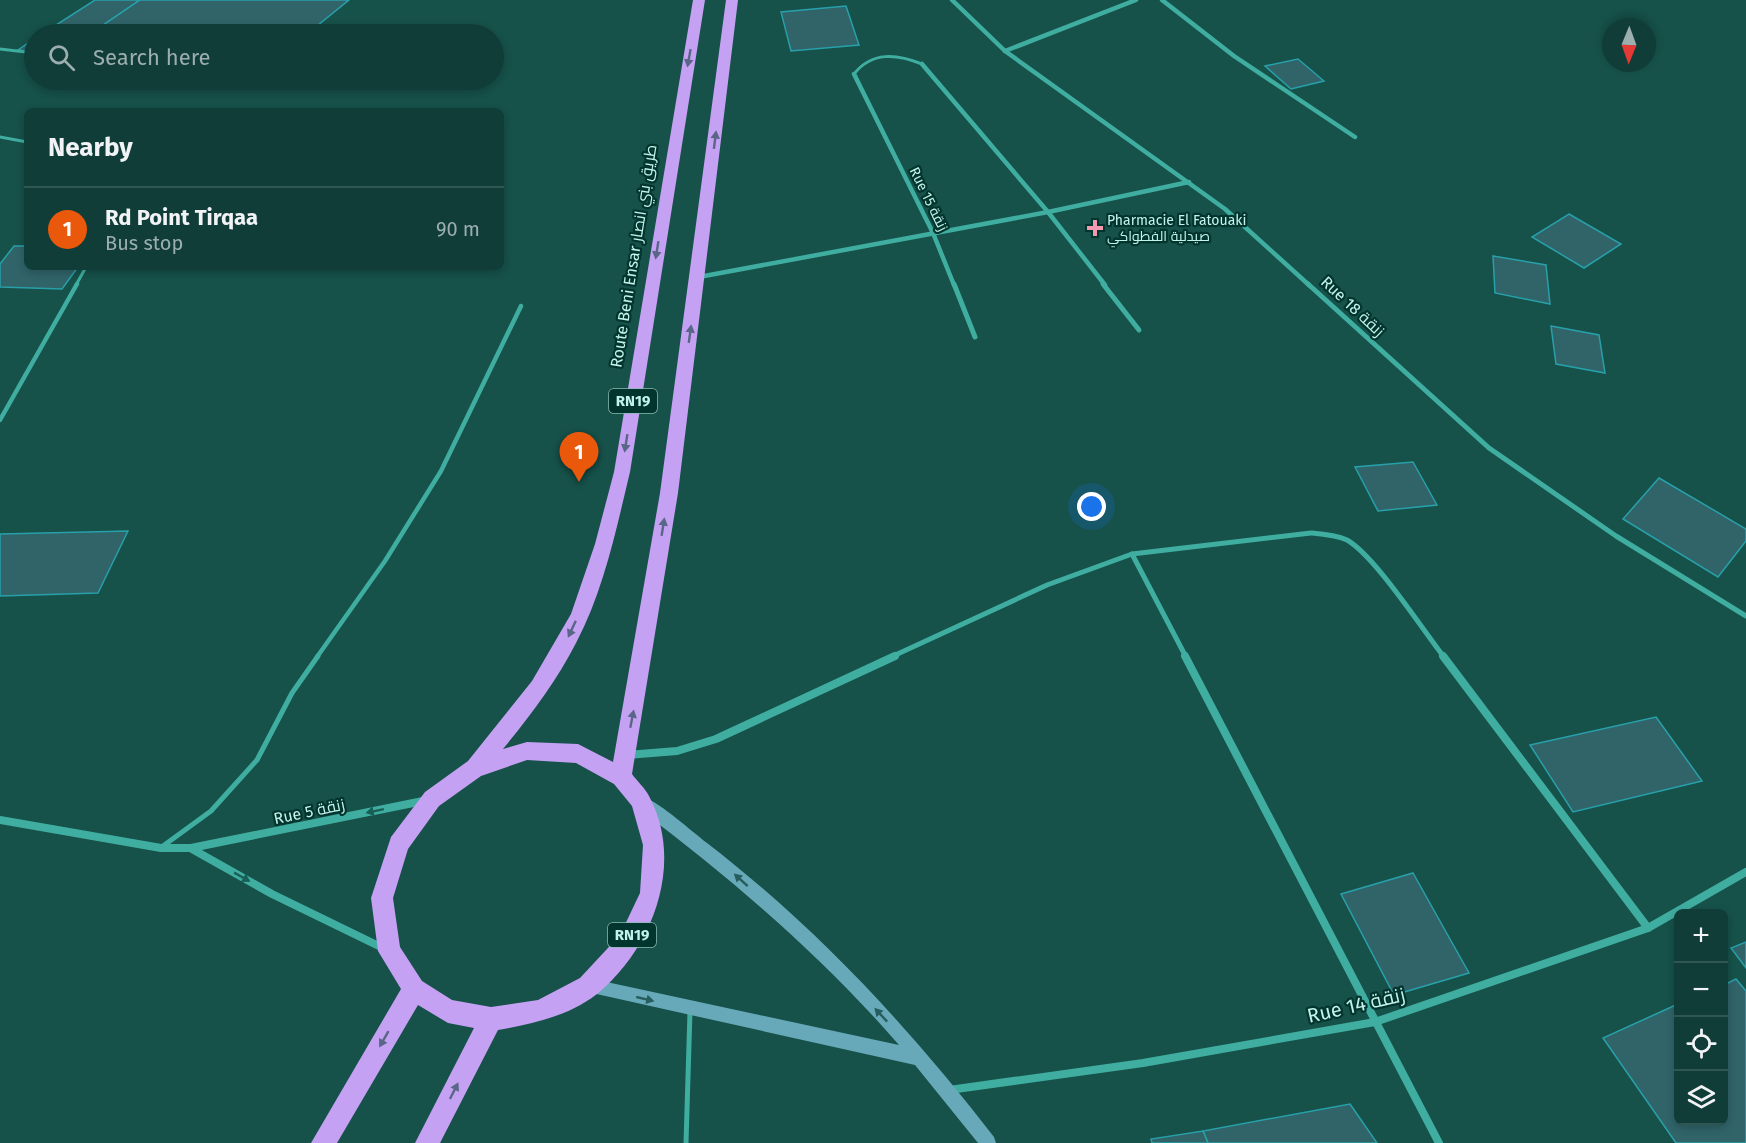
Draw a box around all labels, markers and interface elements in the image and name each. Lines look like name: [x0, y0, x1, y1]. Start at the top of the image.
north arrow: [1602, 18, 1656, 72]
search box: [24, 24, 504, 90]
icon: search: [45, 41, 78, 74]
text: Search here: [93, 44, 211, 71]
one-way arrow: [684, 48, 693, 67]
one-way arrow: [710, 131, 720, 150]
text: Nearby: [48, 132, 133, 163]
street label: Route Beni Ensar طريق بني انصار: [606, 143, 664, 370]
street label: Rue 15 زنقة: [906, 164, 951, 234]
text: Rd Point Tirqaa: [105, 204, 258, 231]
place label: Pharmacie El Fatouaki صيدلية الفطواكي: [1107, 212, 1246, 248]
text: 1: [63, 217, 72, 241]
text: 90 m: [436, 217, 480, 241]
marker: Pharmacie El Fatouaki صيدلية الفطواكي: [1088, 221, 1102, 235]
text: Bus stop: [105, 231, 183, 255]
one-way arrow: [652, 241, 661, 260]
street label: Rue 18 زنقة: [1317, 272, 1388, 341]
one-way arrow: [686, 324, 695, 343]
road number: RN19: [609, 389, 657, 413]
pin: 1: [560, 432, 598, 482]
one-way arrow: [622, 433, 631, 452]
your location: [1077, 492, 1106, 521]
one-way arrow: [659, 517, 668, 536]
one-way arrow: [568, 621, 577, 638]
one-way arrow: [628, 709, 637, 728]
street label: Rue 5 زنقة: [272, 795, 346, 828]
one-way arrow: [366, 807, 385, 816]
one-way arrow: [234, 872, 251, 882]
one-way arrow: [734, 873, 748, 887]
map controls: [1674, 909, 1728, 1125]
button: +: [1674, 909, 1728, 963]
road number: RN19: [608, 923, 656, 947]
button: −: [1674, 963, 1728, 1017]
street label: Rue 14 زنقة: [1305, 982, 1407, 1028]
one-way arrow: [636, 995, 654, 1005]
one-way arrow: [875, 1008, 888, 1023]
button: locate: [1674, 1017, 1728, 1071]
one-way arrow: [379, 1031, 389, 1048]
button: layers: [1674, 1071, 1728, 1125]
one-way arrow: [449, 1082, 459, 1099]

